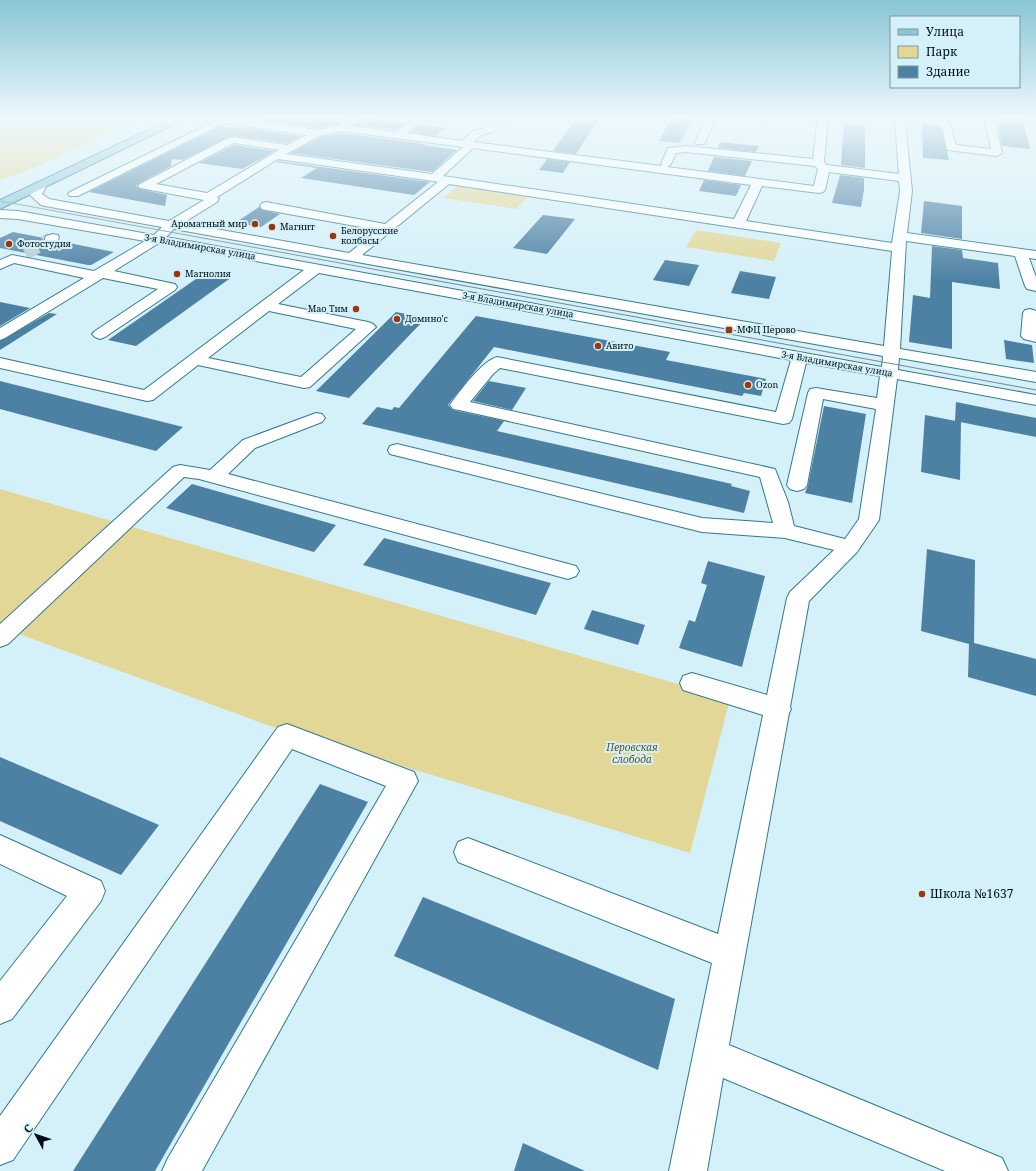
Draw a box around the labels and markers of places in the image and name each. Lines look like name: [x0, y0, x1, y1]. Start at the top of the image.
place label: Ароматный мир: [171, 217, 247, 230]
marker: Ароматный мир: [250, 219, 260, 229]
place label: Магнит: [280, 220, 315, 233]
marker: Магнит: [267, 222, 277, 232]
place label: Белорусские колбасы: [341, 224, 398, 247]
marker: Белорусские колбасы: [328, 231, 338, 241]
place label: Фотостудия: [17, 237, 71, 250]
marker: Фотостудия: [4, 239, 14, 249]
place label: Магнолия: [185, 267, 231, 280]
marker: Магнолия: [172, 269, 182, 279]
place label: Мао Тим: [308, 302, 349, 315]
marker: Мао Тим: [351, 304, 361, 314]
place label: Домино'c: [405, 312, 449, 325]
marker: Домино'c: [392, 314, 402, 324]
place label: МФЦ Перово: [737, 323, 796, 336]
marker: МФЦ Перово: [724, 325, 734, 335]
place label: Авито: [606, 339, 633, 352]
marker: Авито: [593, 341, 603, 351]
place label: Ozon: [756, 378, 778, 391]
marker: Ozon: [743, 380, 753, 390]
place label: Школа №1637: [930, 885, 1014, 902]
marker: Школа №1637: [917, 889, 927, 899]

